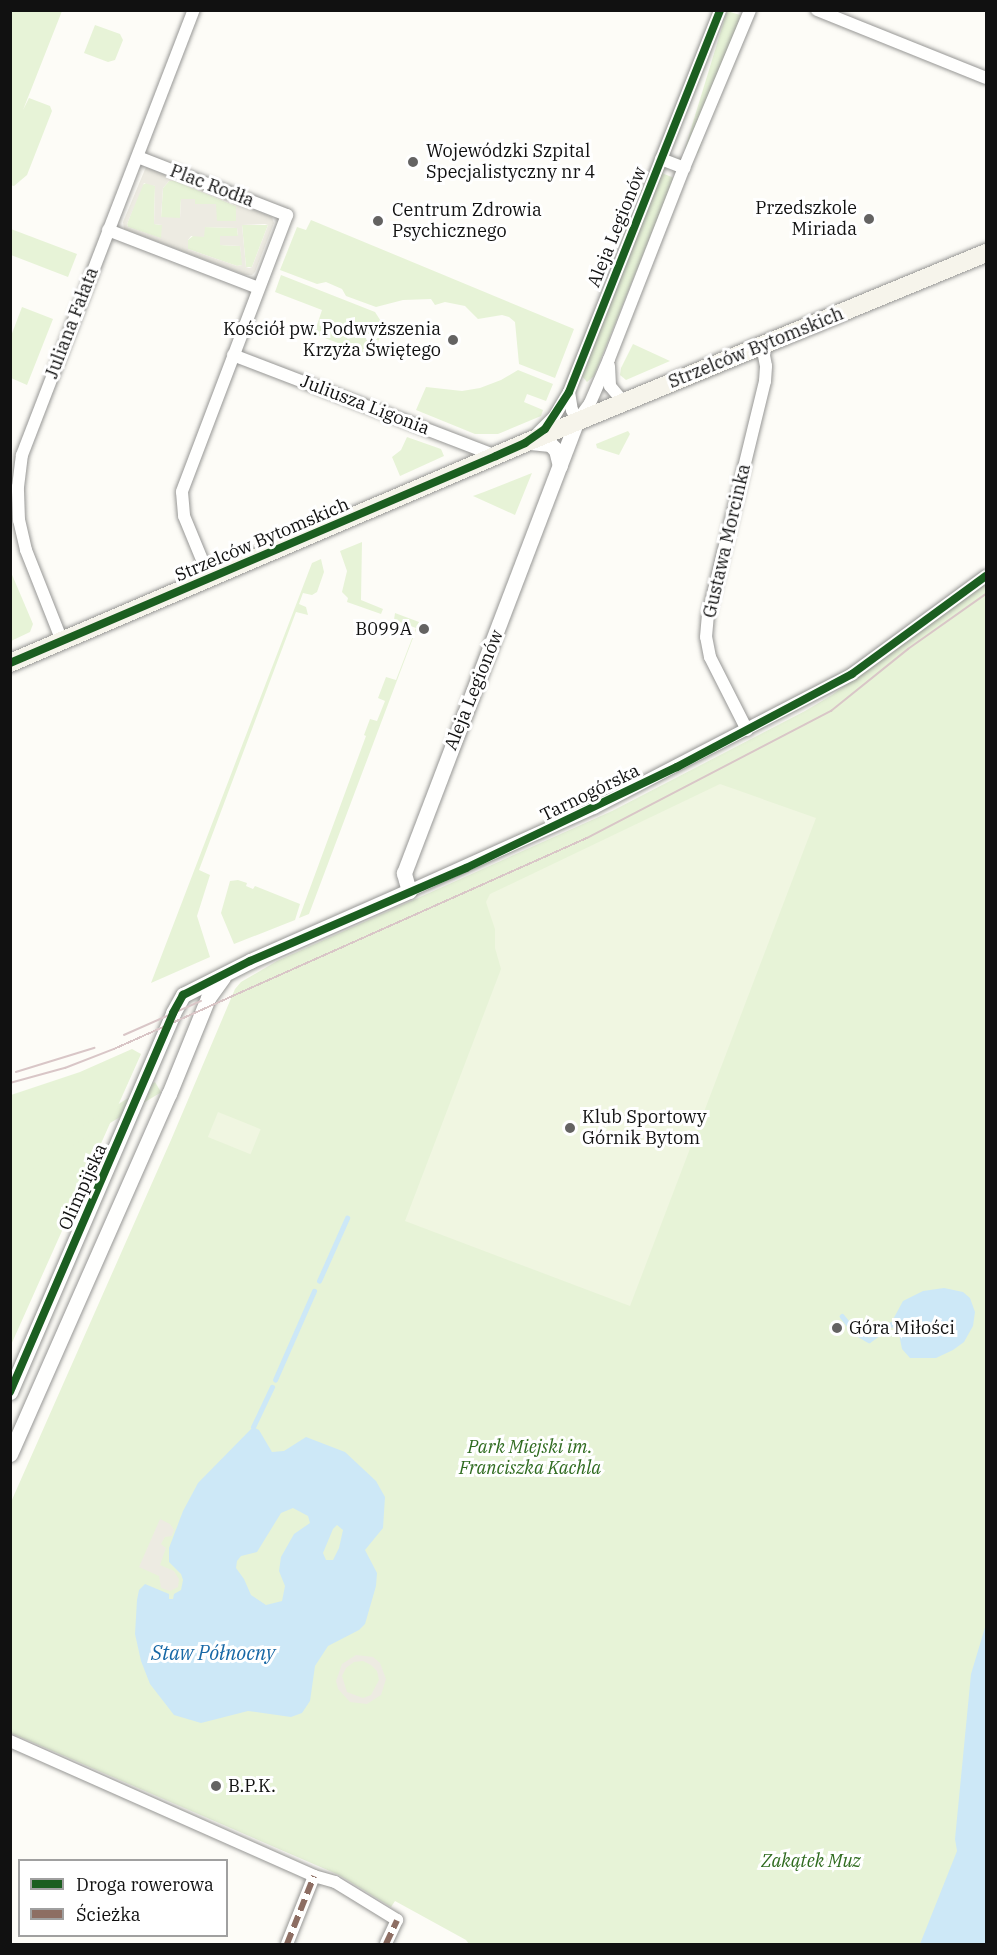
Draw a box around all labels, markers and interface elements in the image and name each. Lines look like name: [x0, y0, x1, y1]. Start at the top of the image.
place label: Wojewódzki Szpital Specjalistyczny nr 4: [426, 141, 595, 184]
marker: Wojewódzki Szpital Specjalistyczny nr 4: [404, 153, 422, 171]
street label: Plac Rodła: [167, 160, 257, 212]
street label: Aleja Legionów: [583, 164, 651, 290]
place label: Przedszkole Miriada: [755, 198, 857, 240]
place label: Centrum Zdrowia Psychicznego: [392, 200, 542, 242]
marker: Centrum Zdrowia Psychicznego: [369, 212, 387, 230]
marker: Przedszkole Miriada: [862, 212, 876, 226]
street label: Juliana Fałata: [41, 264, 103, 382]
street label: Strzelców Bytomskich: [665, 303, 847, 393]
place label: Kościół pw. Podwyższenia Krzyża Świętego: [223, 319, 441, 362]
marker: Kościół pw. Podwyższenia Krzyża Świętego: [446, 333, 460, 347]
street label: Juliusza Ligonia: [298, 371, 432, 439]
street label: Gustawa Morcinka: [699, 462, 755, 620]
street label: Strzelców Bytomskich: [172, 494, 352, 586]
place label: B099A: [355, 618, 412, 640]
marker: B099A: [417, 622, 431, 636]
street label: Aleja Legionów: [440, 627, 508, 753]
street label: Tarnogórska: [537, 760, 643, 826]
place label: Klub Sportowy Górnik Bytom: [582, 1107, 707, 1150]
marker: Klub Sportowy Górnik Bytom: [563, 1121, 577, 1135]
street label: Olimpijska: [54, 1140, 112, 1234]
place label: Góra Miłości: [849, 1317, 955, 1339]
marker: Góra Miłości: [830, 1321, 844, 1335]
park label: Park Miejski im. Franciszka Kachla: [459, 1437, 601, 1480]
water label: Staw Północny: [151, 1640, 275, 1664]
place label: B.P.K.: [228, 1775, 276, 1797]
marker: B.P.K.: [209, 1779, 223, 1793]
park label: Zakątek Muz: [761, 1850, 861, 1872]
legend: [18, 1859, 228, 1937]
text: Droga rowerowa: [76, 1873, 214, 1896]
text: Ścieżka: [76, 1903, 141, 1926]

